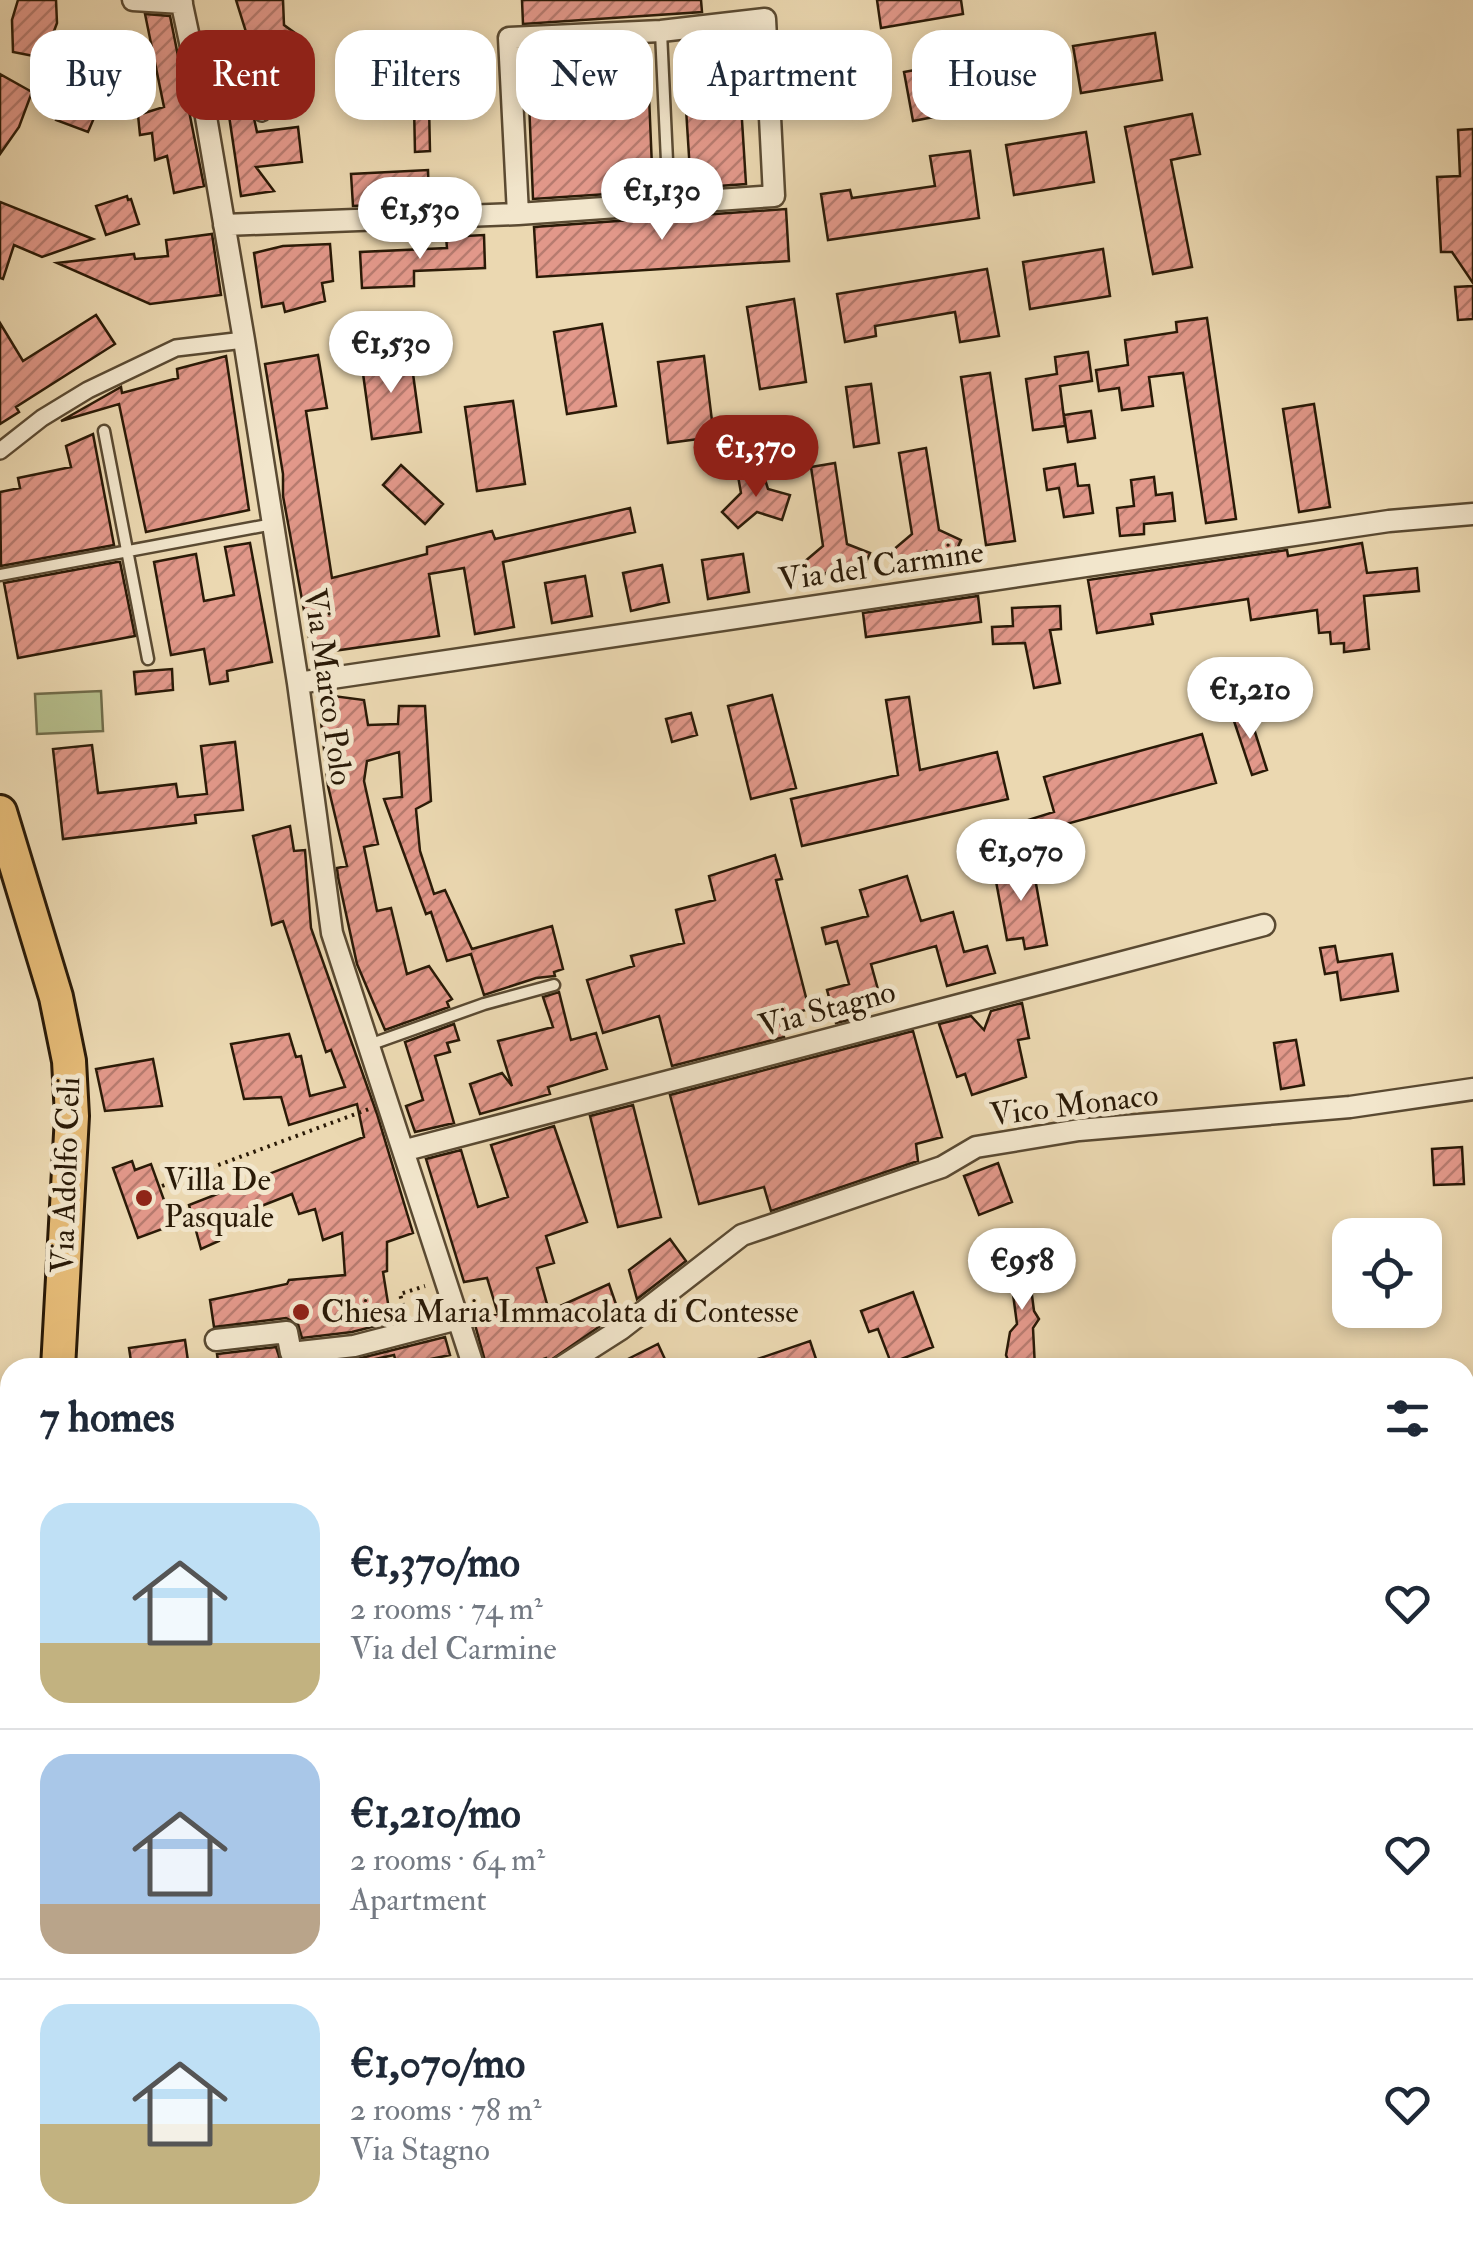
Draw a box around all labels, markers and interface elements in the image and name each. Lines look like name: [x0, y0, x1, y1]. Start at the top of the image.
chip: Buy: [30, 30, 156, 120]
chip: Rent: [176, 30, 315, 120]
chip: Filters: [335, 30, 496, 120]
chip: New: [516, 30, 653, 120]
chip: Apartment: [673, 30, 892, 120]
chip: House: [912, 30, 1072, 120]
pin: €1,130: [581, 158, 743, 243]
text: €1,130: [623, 170, 701, 210]
pin: €1,530: [339, 177, 501, 262]
text: €1,530: [380, 189, 460, 229]
pin: €1,530: [310, 311, 472, 396]
text: €1,530: [351, 323, 431, 363]
pin: €1,370: [675, 415, 837, 500]
text: €1,370: [715, 427, 797, 467]
street label: Via del Carmine: [776, 532, 986, 600]
street label: Via Marco Polo: [294, 586, 362, 788]
pin: €1,210: [1169, 657, 1331, 742]
text: €1,210: [1209, 669, 1291, 709]
pin: €1,070: [940, 819, 1102, 904]
text: €1,070: [978, 831, 1064, 871]
street label: Via Stagno: [754, 972, 900, 1046]
street label: Vico Monaco: [987, 1075, 1161, 1135]
street label: Via Adolfo Celi: [43, 1076, 89, 1274]
place label: Villa De Pasquale: [164, 1160, 274, 1237]
marker: Villa De Pasquale: [133, 1187, 155, 1209]
map controls: [1332, 1218, 1442, 1328]
button: locate: [1332, 1218, 1442, 1328]
pin: €958: [963, 1228, 1081, 1313]
text: €958: [990, 1240, 1054, 1280]
place label: Chiesa Maria Immacolata di Contesse: [321, 1292, 799, 1332]
marker: Chiesa Maria Immacolata di Contesse: [290, 1301, 312, 1323]
icon: filters: [1380, 1391, 1435, 1446]
text: 7 homes: [40, 1392, 175, 1444]
text: €1,370/mo: [350, 1537, 520, 1589]
icon: home: [120, 1543, 240, 1663]
icon: heart: [1380, 1576, 1435, 1631]
text: 2 rooms · 74 m²: [350, 1589, 543, 1629]
text: Via del Carmine: [350, 1629, 557, 1669]
text: €1,210/mo: [350, 1788, 521, 1840]
icon: home: [120, 1794, 240, 1914]
icon: heart: [1380, 1827, 1435, 1882]
text: 2 rooms · 64 m²: [350, 1840, 545, 1880]
text: Apartment: [350, 1880, 487, 1920]
text: €1,070/mo: [350, 2038, 525, 2090]
icon: home: [120, 2044, 240, 2164]
icon: heart: [1380, 2077, 1435, 2132]
text: 2 rooms · 78 m²: [350, 2090, 541, 2130]
text: Via Stagno: [350, 2130, 490, 2170]

